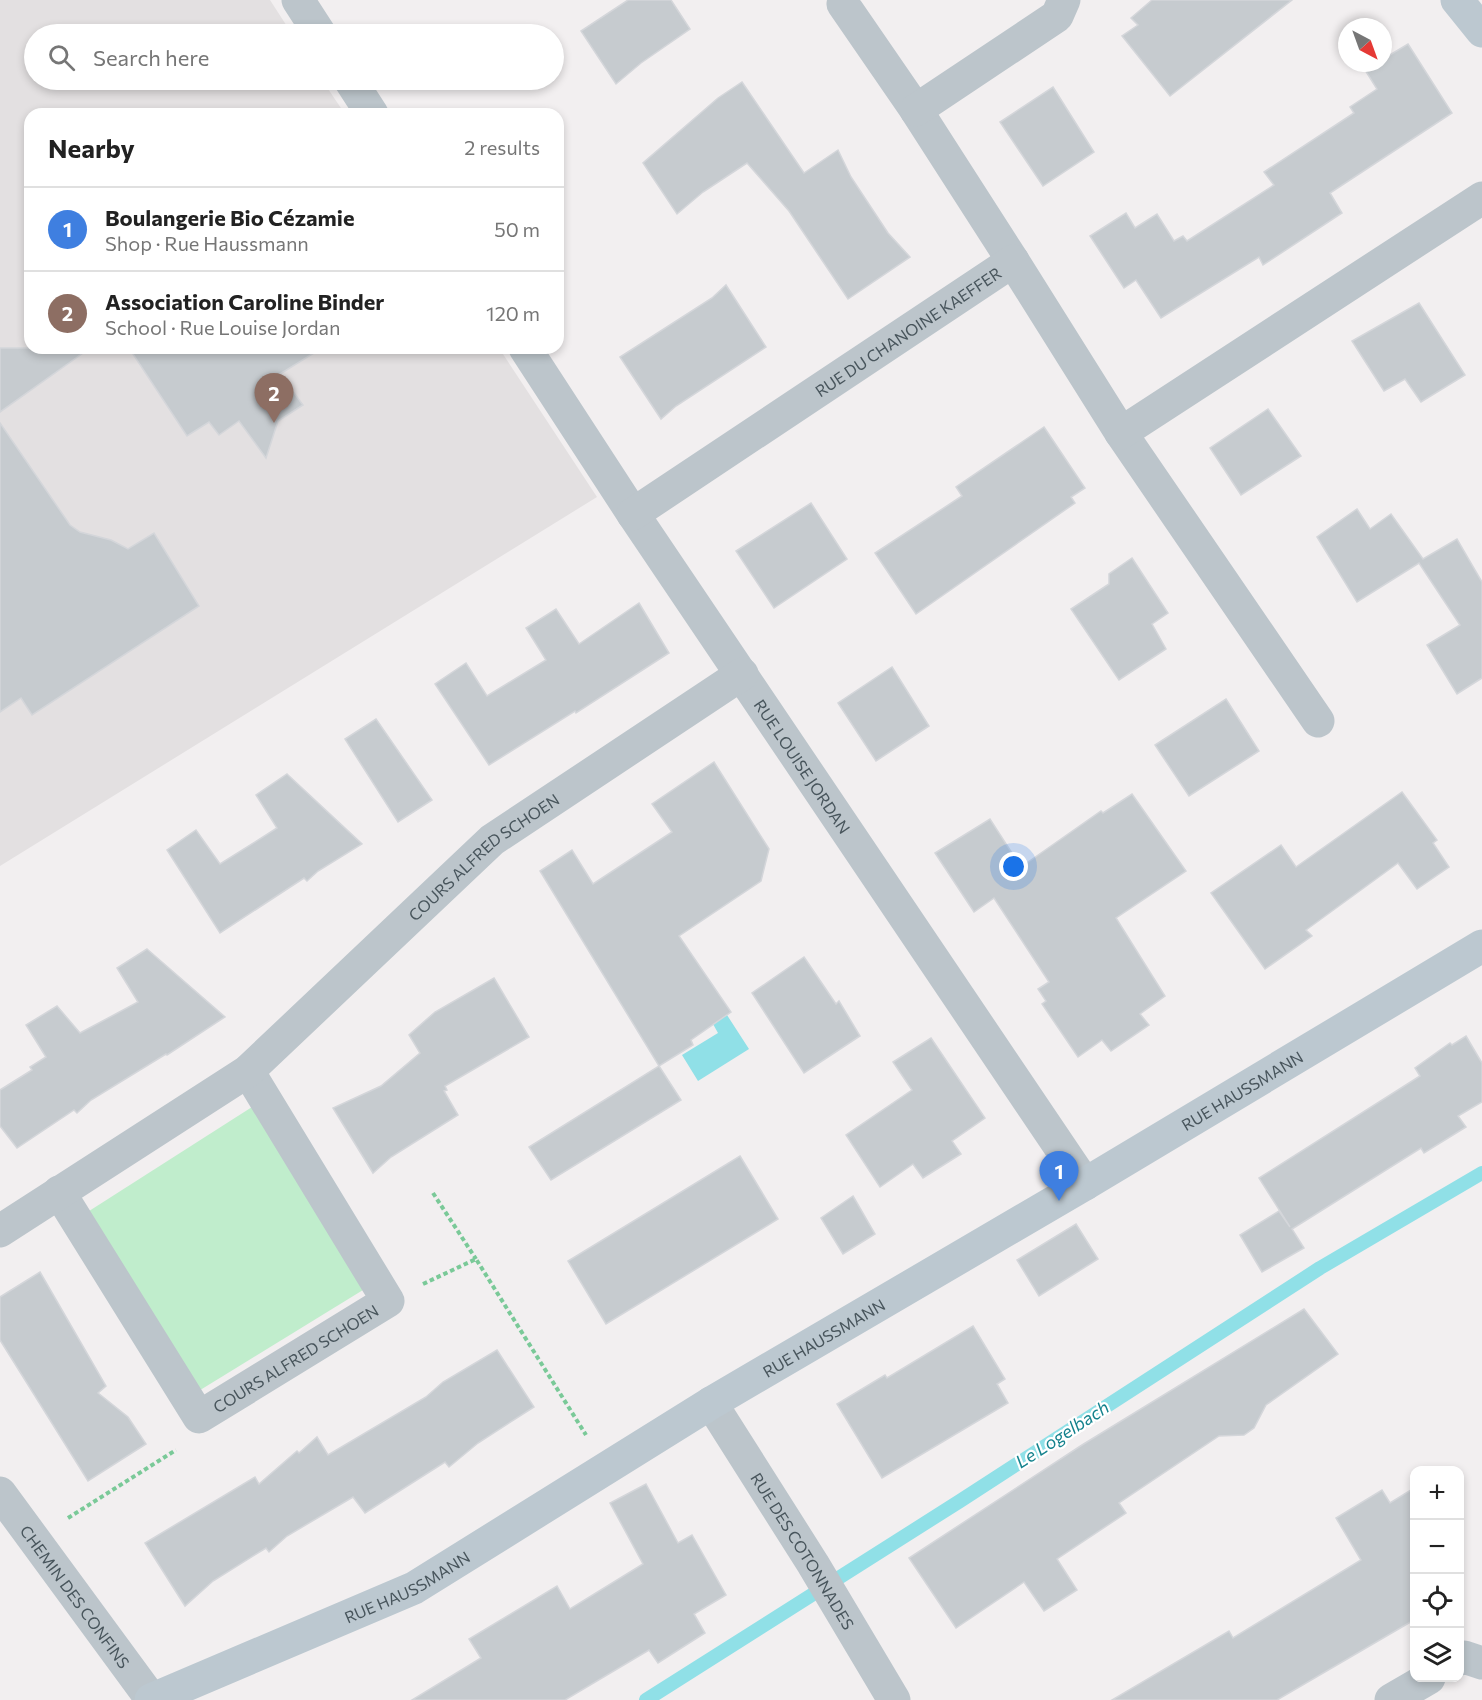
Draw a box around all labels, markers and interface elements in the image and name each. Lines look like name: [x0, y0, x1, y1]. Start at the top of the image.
north arrow: [1338, 18, 1392, 72]
search box: [24, 24, 564, 90]
icon: search: [45, 41, 78, 74]
text: Search here: [93, 44, 209, 71]
text: Nearby: [48, 132, 135, 163]
text: 2 results: [464, 135, 540, 159]
text: Boulangerie Bio Cézamie: [105, 204, 355, 231]
text: 1: [63, 217, 72, 241]
text: 50 m: [494, 217, 540, 241]
text: Shop · Rue Haussmann: [105, 231, 309, 255]
street label: RUE DU CHANOINE KAEFFER: [811, 262, 1005, 400]
text: Association Caroline Binder: [105, 288, 384, 315]
text: 2: [62, 301, 73, 325]
text: 120 m: [486, 301, 540, 325]
text: School · Rue Louise Jordan: [105, 315, 340, 339]
pin: 2: [254, 374, 294, 423]
street label: RUE LOUISE JORDAN: [751, 695, 855, 837]
street label: COURS ALFRED SCHOEN: [404, 789, 562, 924]
your location: [999, 852, 1028, 881]
street label: RUE HAUSSMANN: [1178, 1046, 1306, 1134]
pin: 1: [1040, 1152, 1078, 1201]
street label: RUE HAUSSMANN: [759, 1294, 888, 1380]
street label: COURS ALFRED SCHOEN: [209, 1300, 381, 1416]
water label: Le Logelbach: [1011, 1396, 1113, 1472]
map controls: [1410, 1466, 1464, 1682]
button: +: [1410, 1466, 1464, 1520]
street label: RUE DES COTONNADES: [748, 1469, 859, 1632]
button: −: [1410, 1520, 1464, 1574]
street label: CHEMIN DES CONFINS: [17, 1521, 134, 1671]
street label: RUE HAUSSMANN: [341, 1546, 473, 1626]
button: locate: [1410, 1574, 1464, 1628]
button: layers: [1410, 1628, 1464, 1682]

